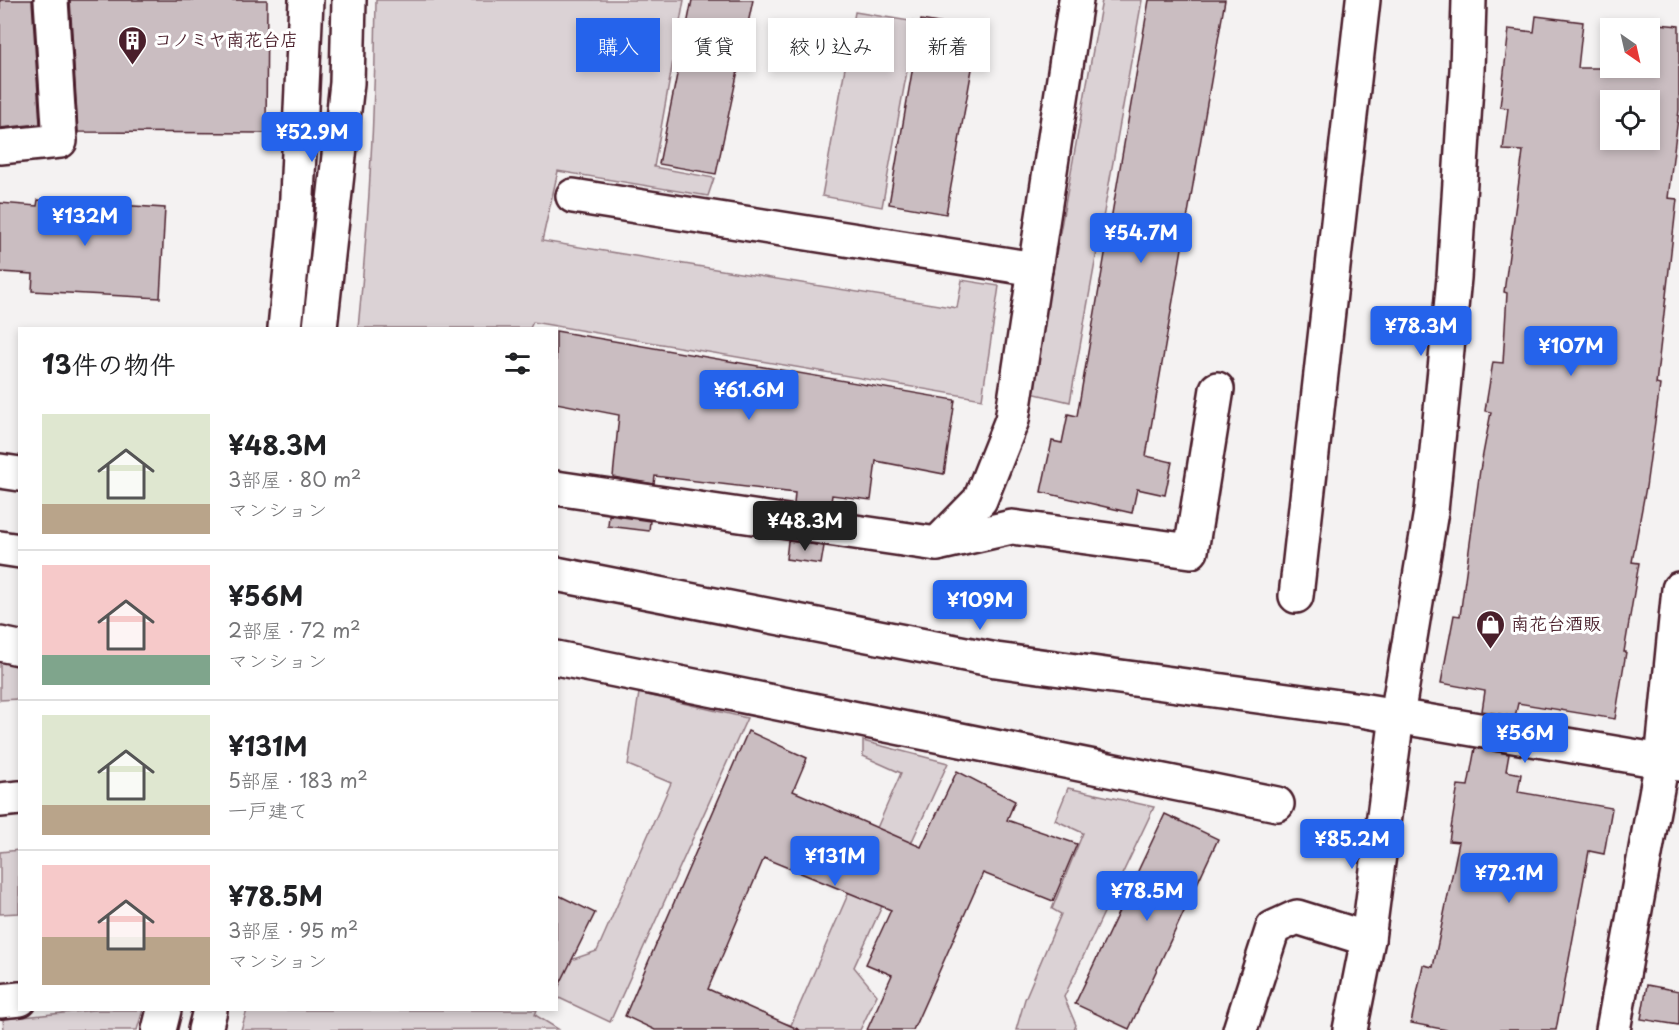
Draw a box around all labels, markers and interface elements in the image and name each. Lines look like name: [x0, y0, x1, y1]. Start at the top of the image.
chip: 購入: [576, 18, 660, 72]
chip: 賃貸: [672, 18, 756, 72]
chip: 絞り込み: [768, 18, 894, 72]
chip: 新着: [906, 18, 990, 72]
north arrow: [1600, 18, 1660, 78]
map controls: [1600, 18, 1660, 150]
building icon: コノミヤ南花台店: [117, 24, 149, 66]
place label: コノミヤ南花台店: [154, 25, 298, 52]
button: locate: [1600, 90, 1660, 150]
pin: ¥52.9M: [263, 112, 361, 163]
text: ¥52.9M: [276, 116, 348, 146]
pin: ¥132M: [43, 196, 127, 247]
text: ¥132M: [52, 200, 118, 230]
pin: ¥54.7M: [1092, 213, 1190, 264]
text: ¥54.7M: [1104, 217, 1178, 247]
pin: ¥78.3M: [1372, 306, 1470, 357]
text: ¥78.3M: [1385, 310, 1458, 340]
pin: ¥107M: [1529, 326, 1613, 377]
text: ¥107M: [1538, 330, 1604, 360]
text: 13件の物件: [42, 344, 175, 383]
icon: filters: [501, 347, 534, 380]
pin: ¥61.6M: [700, 370, 798, 421]
text: ¥61.6M: [713, 374, 785, 404]
text: ¥48.3M: [228, 425, 327, 464]
icon: home: [90, 438, 162, 510]
text: 3部屋 · 80 m²: [228, 464, 361, 494]
text: マンション: [228, 494, 327, 524]
pin: ¥48.3M: [756, 501, 854, 552]
text: ¥48.3M: [767, 505, 843, 535]
text: ¥56M: [228, 576, 303, 615]
pin: ¥109M: [938, 580, 1022, 631]
text: ¥109M: [947, 584, 1013, 614]
icon: home: [90, 589, 162, 661]
shop icon: 南花台酒販: [1474, 608, 1506, 650]
place label: 南花台酒販: [1511, 609, 1601, 636]
text: 2部屋 · 72 m²: [228, 615, 361, 645]
text: マンション: [228, 645, 327, 675]
pin: ¥56M: [1489, 713, 1561, 764]
text: ¥56M: [1496, 717, 1554, 747]
text: ¥131M: [228, 726, 308, 765]
icon: home: [90, 739, 162, 811]
text: 5部屋 · 183 m²: [228, 765, 368, 795]
text: 一戸建て: [228, 795, 308, 825]
pin: ¥85.2M: [1303, 819, 1401, 870]
text: ¥85.2M: [1314, 823, 1390, 853]
pin: ¥131M: [793, 836, 877, 887]
text: ¥131M: [804, 840, 866, 870]
pin: ¥72.1M: [1460, 853, 1558, 904]
text: ¥72.1M: [1474, 857, 1544, 887]
pin: ¥78.5M: [1098, 871, 1196, 922]
text: ¥78.5M: [1110, 875, 1184, 905]
text: ¥78.5M: [228, 876, 323, 915]
icon: home: [90, 889, 162, 961]
text: 3部屋 · 95 m²: [228, 915, 358, 945]
text: マンション: [228, 945, 327, 975]

